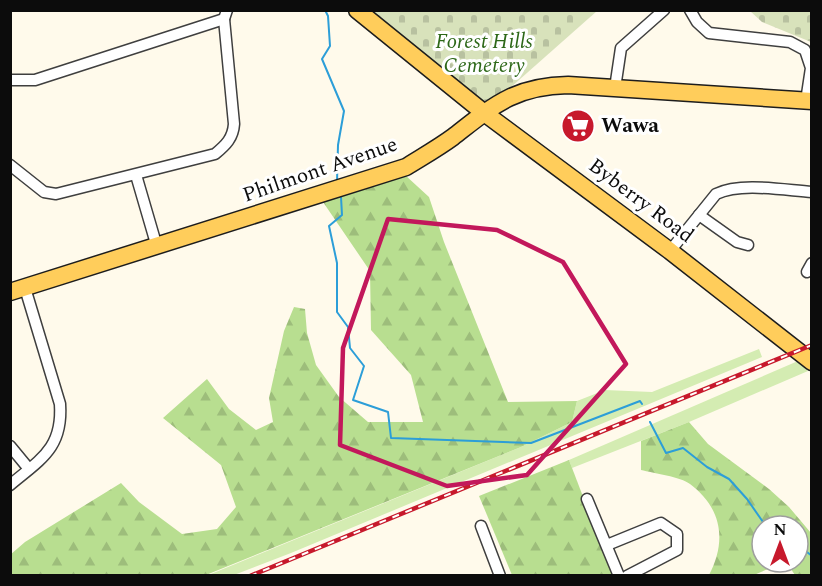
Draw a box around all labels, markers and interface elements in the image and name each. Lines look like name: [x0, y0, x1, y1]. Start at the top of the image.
park label: Forest Hills Cemetery: [435, 26, 533, 82]
supermarket icon: Wawa: [560, 108, 596, 144]
place label: Wawa: [601, 110, 659, 142]
street label: Philmont Avenue: [238, 129, 402, 211]
street label: Byberry Road: [581, 151, 701, 251]
north arrow: [750, 514, 810, 574]
text: N: [773, 518, 787, 542]

